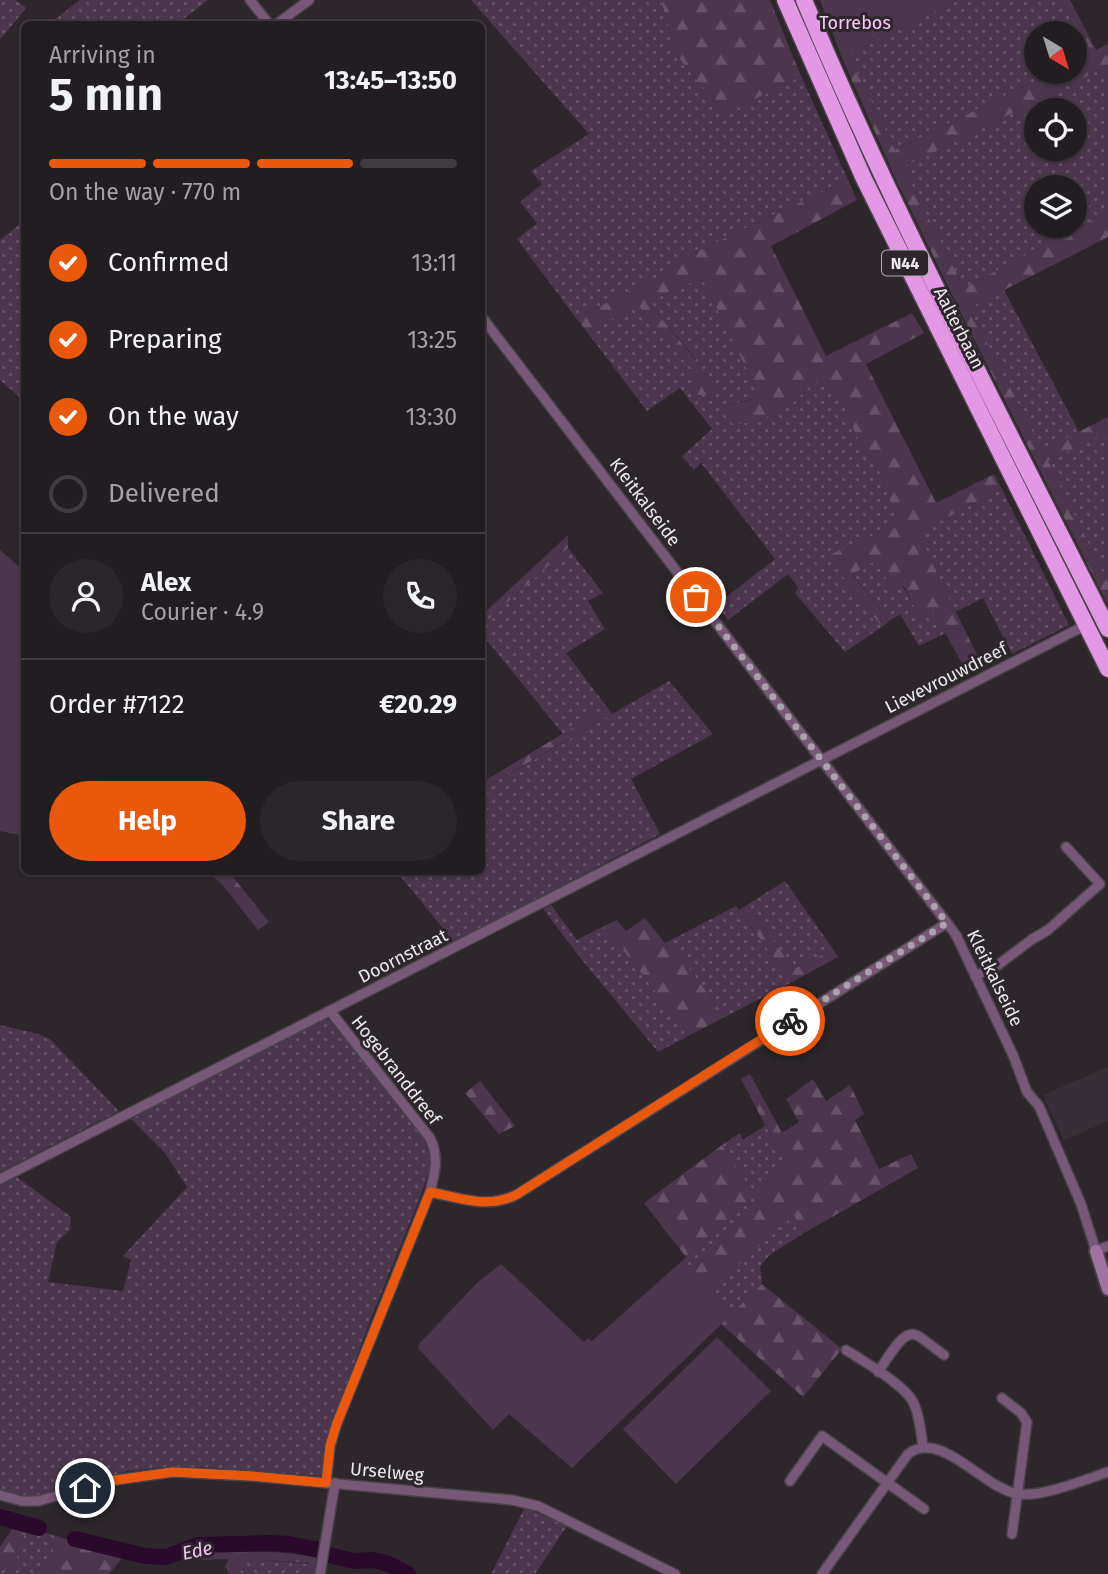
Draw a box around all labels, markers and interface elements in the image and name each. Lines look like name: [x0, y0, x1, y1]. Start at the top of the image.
park label: Torrebos: [819, 12, 891, 34]
north arrow: [1024, 21, 1087, 84]
map controls: [1024, 21, 1087, 238]
text: Arriving in: [49, 41, 156, 69]
text: 13:45–13:50: [324, 65, 457, 96]
text: 5 min: [49, 67, 163, 122]
button: locate: [1024, 98, 1087, 161]
button: layers: [1024, 175, 1087, 238]
text: On the way · 770 m: [49, 178, 241, 206]
icon: check: [49, 244, 87, 282]
text: Confirmed: [108, 247, 229, 278]
text: 13:11: [411, 249, 457, 277]
road number: N44: [882, 250, 928, 276]
street label: Aalterbaan: [929, 283, 989, 373]
icon: check: [49, 321, 87, 359]
text: Preparing: [108, 324, 221, 355]
text: 13:25: [407, 326, 457, 354]
icon: check: [49, 398, 87, 436]
text: On the way: [108, 401, 239, 432]
text: 13:30: [406, 403, 457, 431]
street label: Kleitkalseide: [605, 454, 685, 550]
text: Delivered: [108, 478, 220, 509]
button: person: [49, 559, 123, 633]
button: phone: [383, 559, 457, 633]
text: Alex: [141, 567, 191, 598]
pin: [666, 567, 726, 627]
icon: bag: [677, 578, 715, 616]
text: Courier · 4.9: [141, 598, 264, 626]
street label: Lievevrouwdreef: [881, 637, 1013, 718]
text: Order #7122: [49, 689, 185, 720]
text: €20.29: [379, 689, 457, 720]
button: Help: [49, 781, 246, 861]
button: Share: [260, 781, 457, 861]
street label: Doornstraat: [355, 924, 452, 988]
street label: Kleitkalseide: [962, 926, 1028, 1030]
courier: [755, 986, 825, 1056]
icon: bike: [771, 1002, 809, 1040]
street label: Hogebranddreef: [347, 1011, 447, 1131]
pin: [55, 1458, 115, 1518]
street label: Urselweg: [349, 1458, 426, 1486]
icon: home: [66, 1469, 104, 1507]
water label: Ede: [180, 1536, 215, 1565]

